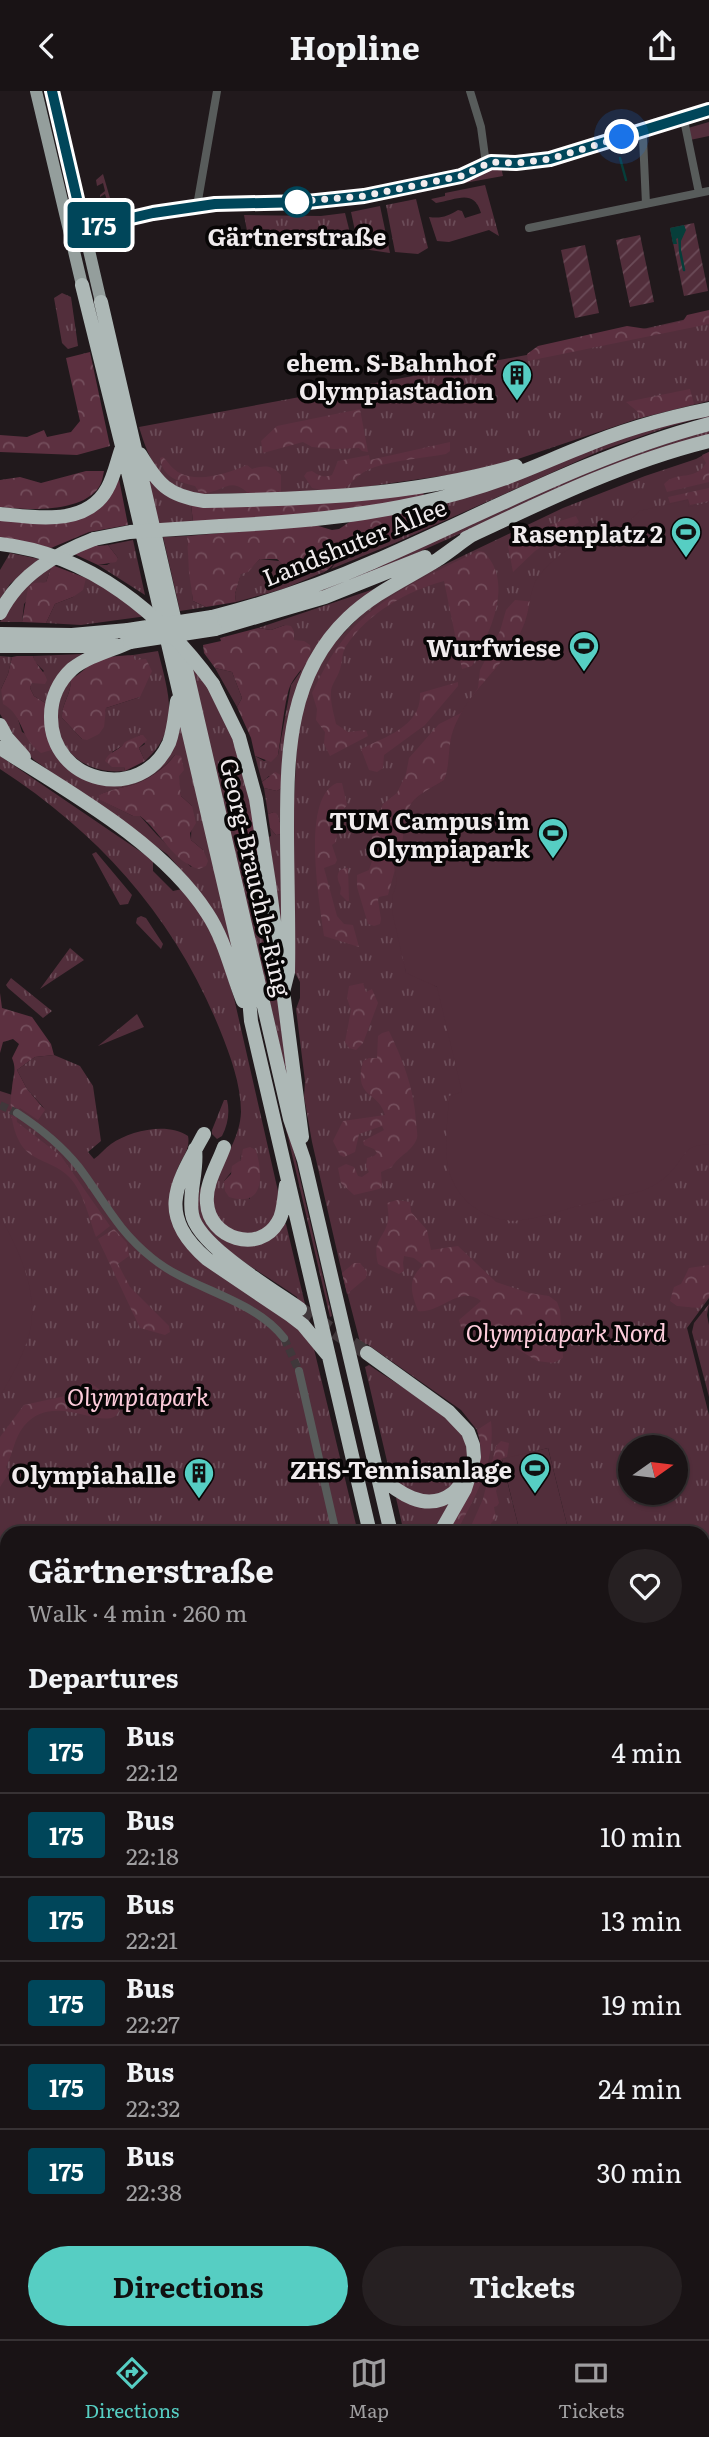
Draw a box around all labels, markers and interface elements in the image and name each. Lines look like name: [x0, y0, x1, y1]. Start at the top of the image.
text: Hopline: [289, 22, 420, 70]
icon: back: [28, 27, 66, 65]
icon: share: [643, 27, 681, 65]
your location: [604, 119, 639, 154]
marker: Gärtnerstraße: [282, 187, 312, 217]
line badge: 175: [59, 202, 139, 248]
text: 175: [82, 207, 116, 242]
place label: Gärtnerstraße: [208, 218, 386, 253]
place label: ehem. S-Bahnhof Olympiastadion: [286, 344, 497, 407]
building icon: ehem. S-Bahnhof Olympiastadion: [500, 358, 534, 402]
street label: Landshuter Allee: [257, 488, 451, 594]
place label: Rasenplatz 2: [511, 515, 663, 550]
sports icon: Rasenplatz 2: [669, 515, 703, 559]
place label: Wurfwiese: [427, 629, 561, 664]
sports icon: Wurfwiese: [567, 629, 601, 673]
street label: Georg-Brauchle-Ring: [213, 754, 302, 1000]
place label: TUM Campus im Olympiapark: [329, 802, 531, 865]
sports icon: TUM Campus im Olympiapark: [536, 816, 570, 860]
park label: Olympiapark Nord: [466, 1314, 667, 1349]
park label: Olympiapark: [67, 1378, 210, 1413]
north arrow: [618, 1435, 688, 1505]
map controls: [618, 1435, 688, 1505]
place label: ZHS-Tennisanlage: [290, 1451, 512, 1486]
sports icon: ZHS-Tennisanlage: [518, 1451, 552, 1495]
place label: Olympiahalle: [11, 1456, 176, 1491]
building icon: Olympiahalle: [182, 1456, 216, 1500]
text: Gärtnerstraße: [28, 1544, 274, 1593]
button: heart: [608, 1549, 682, 1623]
text: Walk · 4 min · 260 m: [28, 1595, 247, 1629]
text: Departures: [28, 1657, 179, 1696]
text: Bus: [126, 1715, 174, 1754]
text: 4 min: [611, 1732, 682, 1771]
text: 175: [49, 1733, 84, 1768]
text: 22:12: [126, 1754, 178, 1788]
text: Bus: [126, 1799, 174, 1838]
text: 10 min: [600, 1816, 682, 1855]
text: 175: [49, 1817, 84, 1852]
text: 22:18: [126, 1838, 179, 1872]
text: Bus: [126, 1883, 174, 1922]
text: 13 min: [601, 1900, 682, 1939]
text: 175: [49, 1901, 84, 1936]
text: 22:21: [126, 1922, 178, 1956]
text: Bus: [126, 1967, 174, 2006]
text: 19 min: [602, 1984, 682, 2023]
text: 175: [49, 1985, 84, 2020]
text: 22:27: [126, 2006, 180, 2040]
text: Bus: [126, 2051, 174, 2090]
text: 24 min: [598, 2068, 682, 2107]
text: 175: [49, 2069, 84, 2104]
text: 22:32: [126, 2090, 180, 2124]
text: Bus: [126, 2135, 174, 2174]
text: 30 min: [597, 2152, 682, 2191]
text: 175: [49, 2153, 84, 2188]
text: 22:38: [126, 2174, 182, 2208]
button: Directions: [28, 2246, 348, 2326]
button: Tickets: [362, 2246, 682, 2326]
tab: Directions: [85, 2354, 179, 2424]
tab: Map: [349, 2354, 389, 2424]
tab: Tickets: [558, 2354, 624, 2424]

